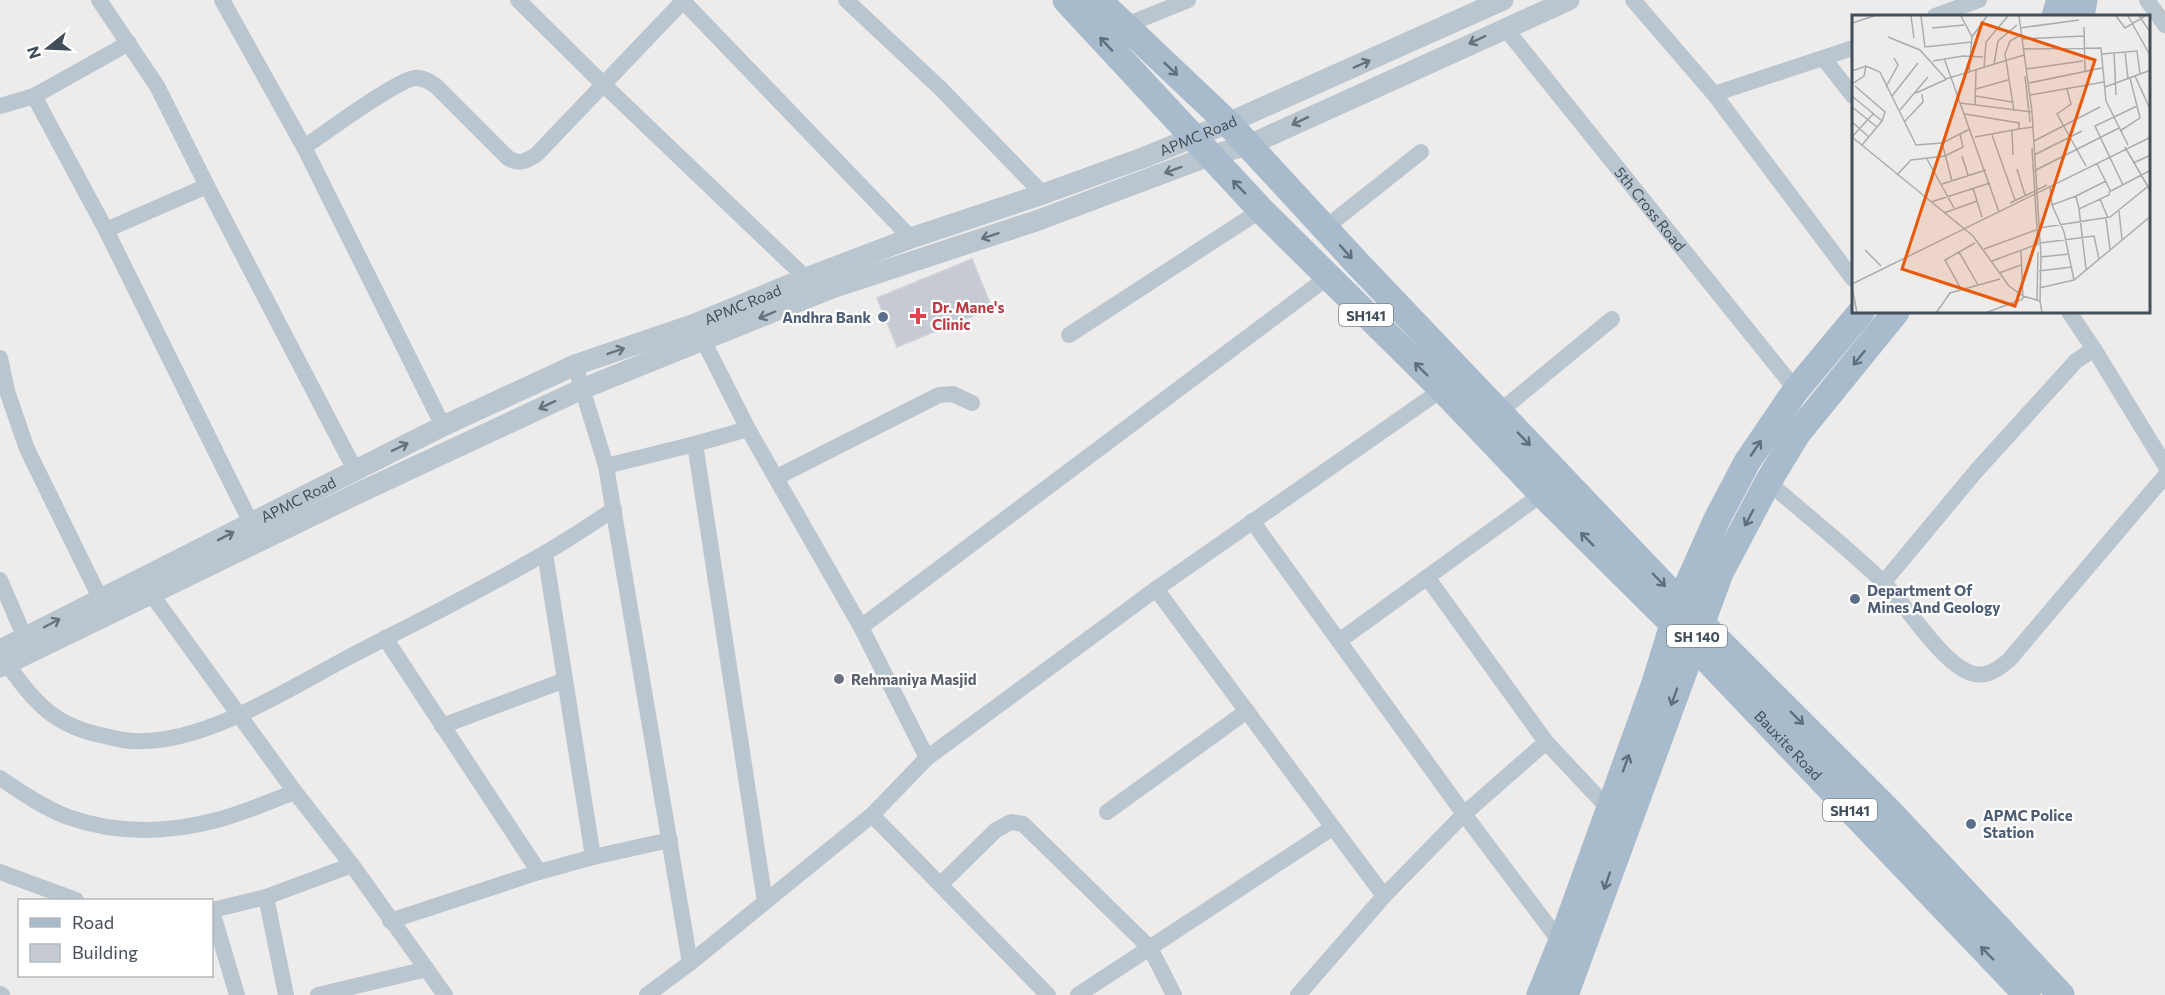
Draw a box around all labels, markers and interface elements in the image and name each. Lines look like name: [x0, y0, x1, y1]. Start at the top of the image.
inset map: [1852, 15, 2150, 314]
north arrow: [18, 18, 78, 78]
one-way arrow: [1469, 35, 1487, 47]
one-way arrow: [1100, 37, 1114, 52]
text: N: [22, 44, 44, 61]
one-way arrow: [1352, 57, 1370, 69]
one-way arrow: [1163, 62, 1178, 76]
street label: APMC Road: [1157, 111, 1239, 159]
one-way arrow: [1291, 117, 1309, 128]
street label: 5th Cross Road: [1611, 163, 1690, 254]
one-way arrow: [1165, 165, 1183, 176]
one-way arrow: [1231, 180, 1246, 195]
one-way arrow: [981, 231, 1000, 242]
one-way arrow: [1339, 244, 1353, 259]
street label: APMC Road: [701, 280, 784, 328]
place label: Dr. Mane's Clinic: [932, 298, 1004, 333]
road number: SH141: [1339, 304, 1393, 326]
marker: Dr. Mane's Clinic: [909, 307, 927, 325]
place label: Andhra Bank: [782, 308, 871, 326]
one-way arrow: [758, 310, 776, 321]
marker: Andhra Bank: [876, 310, 890, 324]
one-way arrow: [607, 344, 625, 355]
one-way arrow: [1852, 349, 1865, 365]
one-way arrow: [1414, 362, 1429, 377]
one-way arrow: [539, 399, 557, 411]
one-way arrow: [1517, 431, 1532, 446]
one-way arrow: [1750, 440, 1762, 456]
one-way arrow: [391, 441, 409, 452]
street label: APMC Road: [257, 473, 339, 526]
one-way arrow: [1743, 509, 1755, 527]
one-way arrow: [217, 529, 235, 541]
one-way arrow: [1580, 531, 1595, 546]
one-way arrow: [1652, 572, 1666, 587]
place label: Department Of Mines And Geology: [1867, 581, 2001, 616]
marker: Department Of Mines And Geology: [1848, 592, 1862, 606]
one-way arrow: [43, 617, 60, 629]
road number: SH 140: [1667, 625, 1727, 647]
place label: Rehmaniya Masjid: [851, 670, 976, 688]
marker: Rehmaniya Masjid: [832, 672, 846, 686]
one-way arrow: [1667, 688, 1678, 706]
street label: Bauxite Road: [1751, 706, 1826, 784]
one-way arrow: [1789, 710, 1804, 725]
one-way arrow: [1621, 754, 1632, 773]
road number: SH141: [1823, 799, 1877, 821]
place label: APMC Police Station: [1983, 806, 2073, 841]
marker: APMC Police Station: [1964, 817, 1978, 831]
one-way arrow: [1601, 871, 1612, 890]
legend: [18, 899, 213, 977]
text: Road: [72, 911, 114, 933]
text: Building: [72, 941, 138, 963]
one-way arrow: [1980, 945, 1994, 960]

